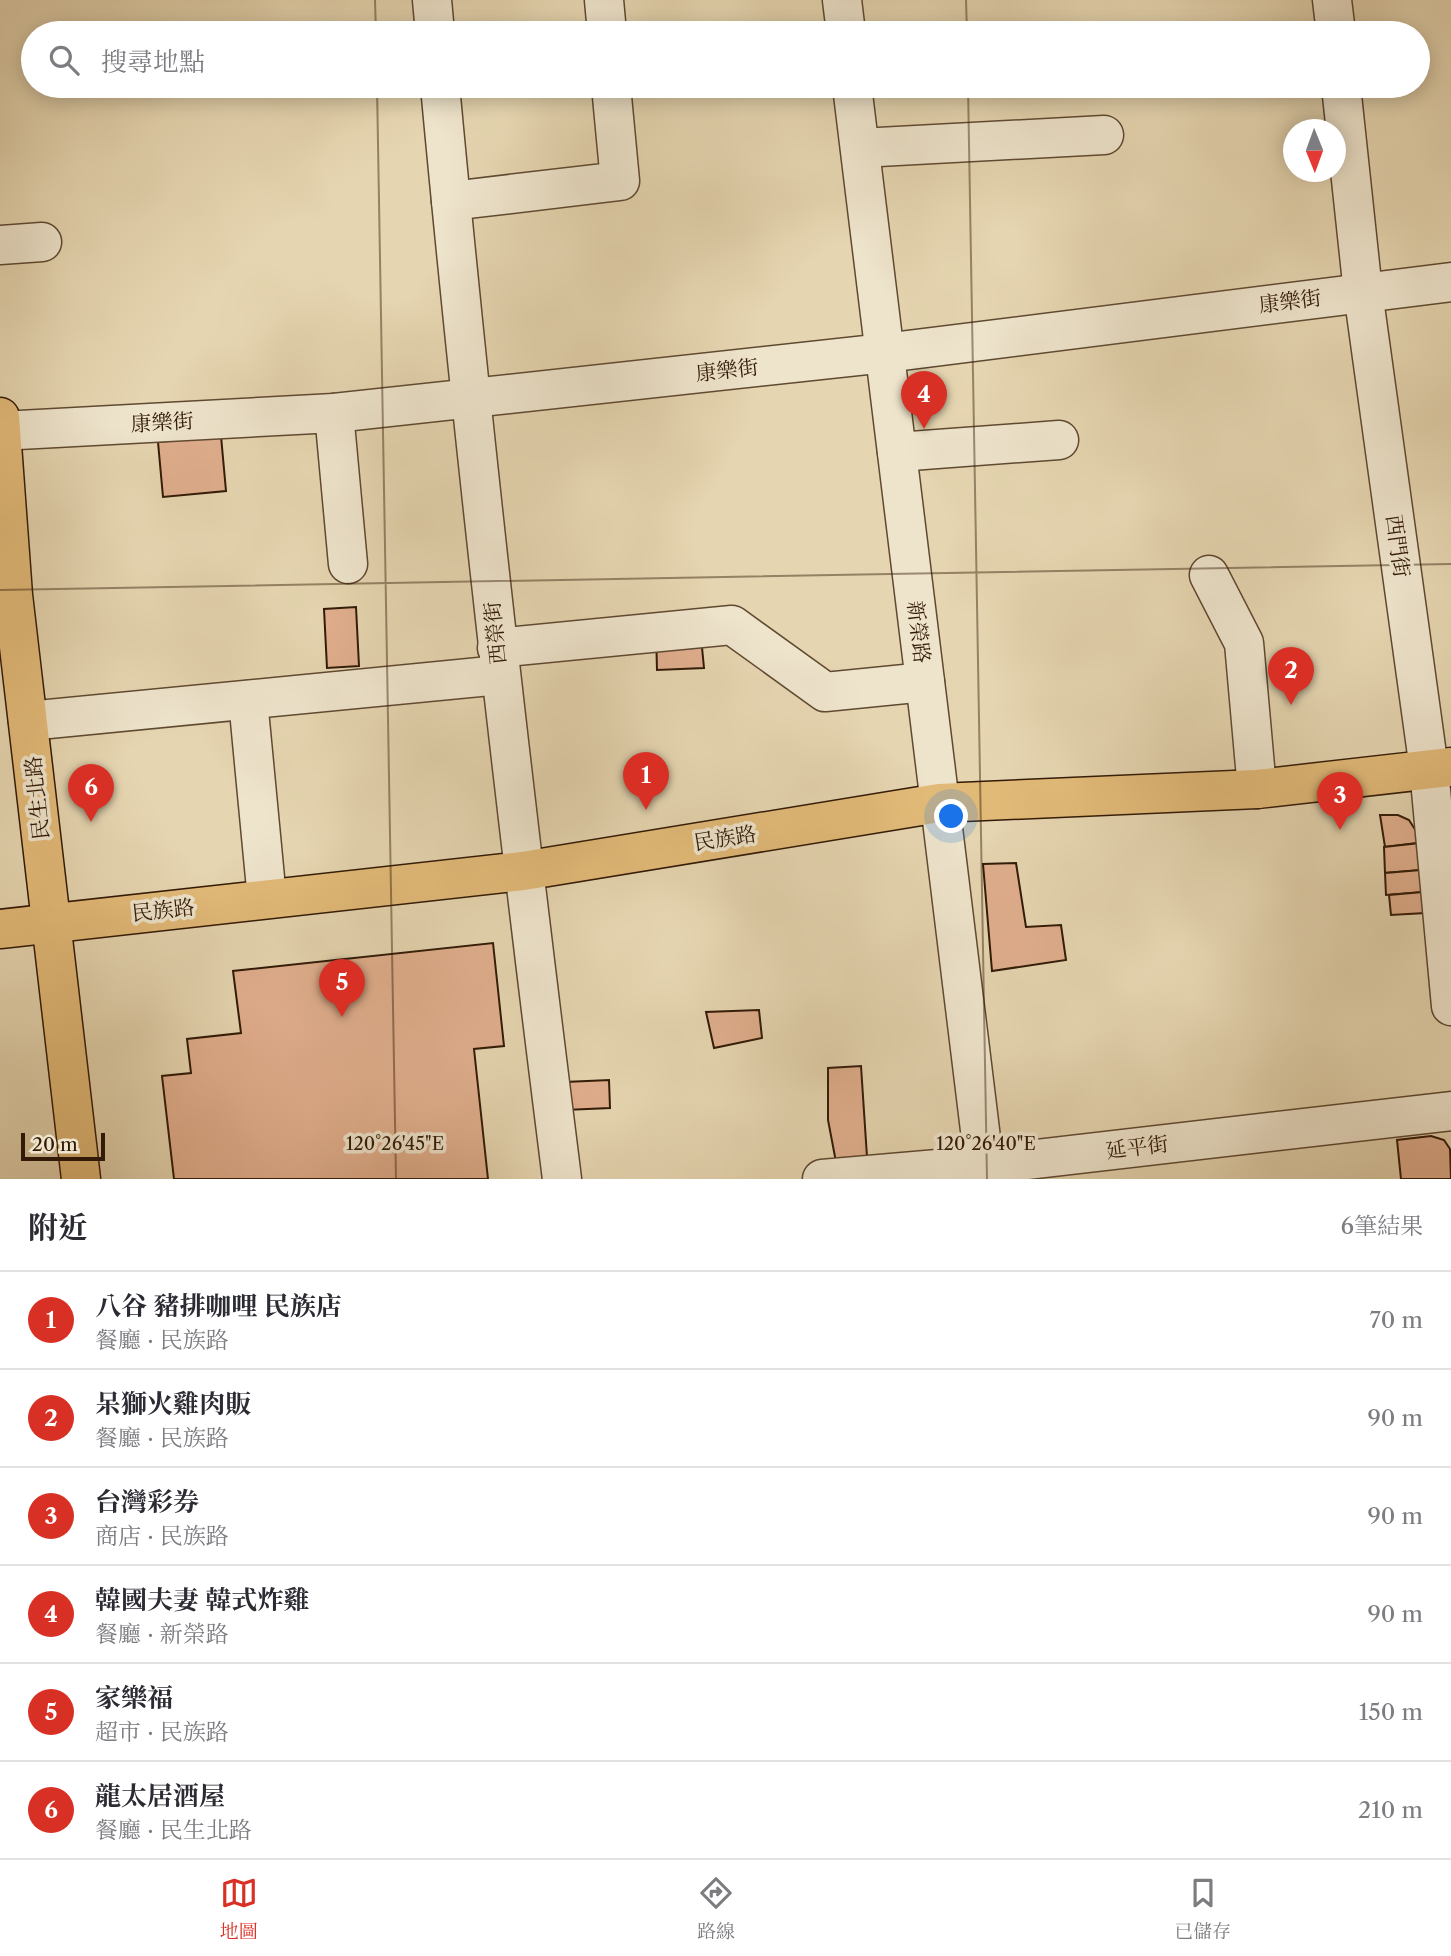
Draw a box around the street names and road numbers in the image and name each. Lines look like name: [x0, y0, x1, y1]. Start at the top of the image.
street label: 康樂街: [1257, 285, 1323, 317]
street label: 康樂街: [694, 354, 760, 386]
street label: 康樂街: [130, 408, 194, 436]
street label: 西門街: [1381, 513, 1415, 579]
street label: 新榮路: [903, 599, 935, 665]
street label: 西榮街: [479, 600, 511, 666]
street label: 民生北路: [20, 755, 54, 841]
street label: 民族路: [692, 821, 758, 855]
street label: 民族路: [130, 894, 196, 926]
street label: 延平街: [1104, 1131, 1170, 1163]

